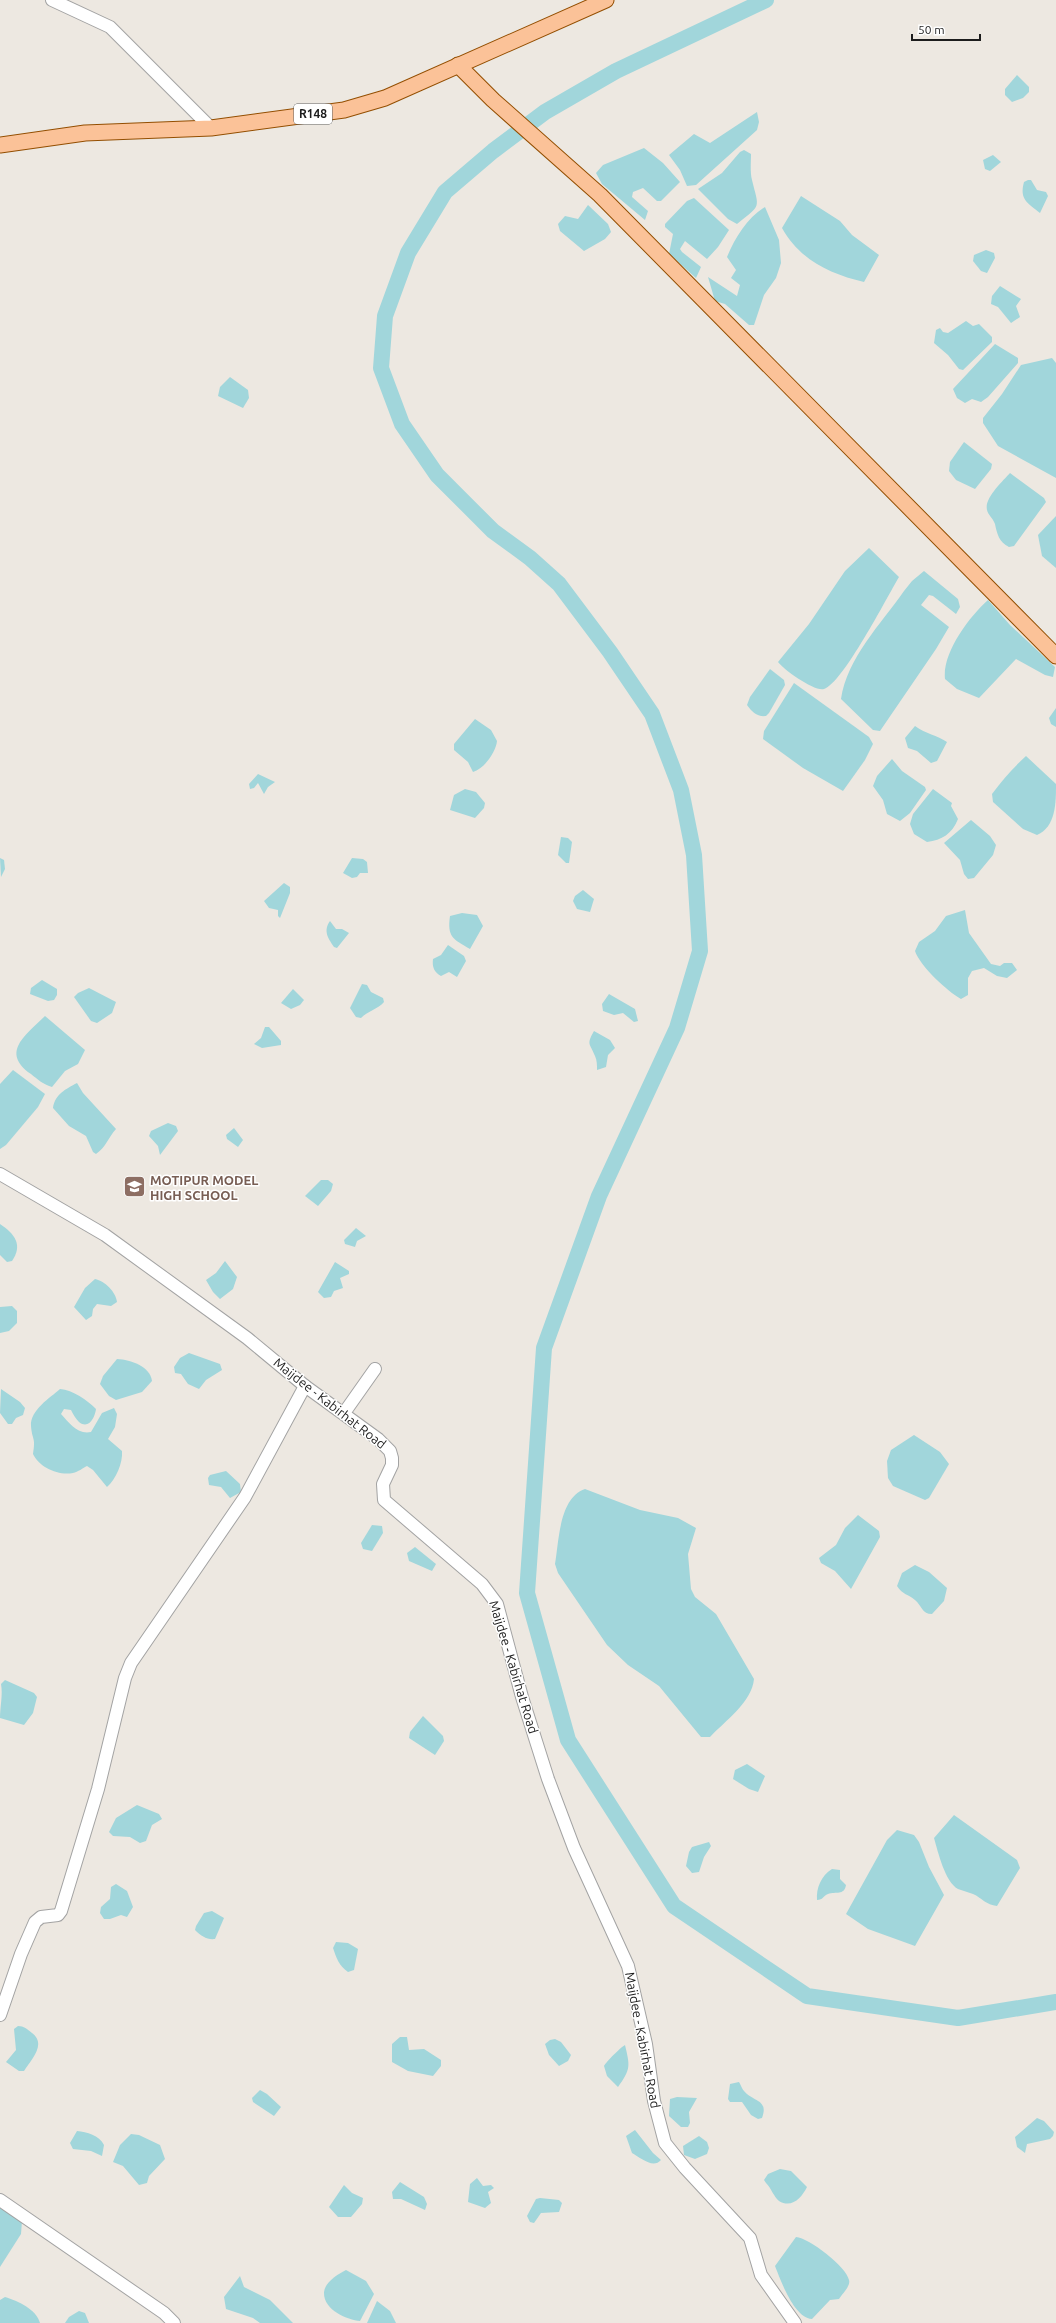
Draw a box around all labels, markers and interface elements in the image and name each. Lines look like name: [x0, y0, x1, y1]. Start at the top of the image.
scale bar: [912, 16, 980, 42]
text: 50 m: [918, 23, 945, 36]
road number: R148: [294, 104, 332, 124]
place label: MOTIPUR MODEL HIGH SCHOOL: [150, 1173, 258, 1202]
school or university icon: MOTIPUR MODEL HIGH SCHOOL: [121, 1174, 147, 1200]
street label: Maijdee - Kabirhat Road: [271, 1355, 389, 1451]
street label: Maijdee - Kabirhat Road: [487, 1599, 541, 1735]
street label: Maijdee - Kabirhat Road: [623, 1971, 663, 2109]

